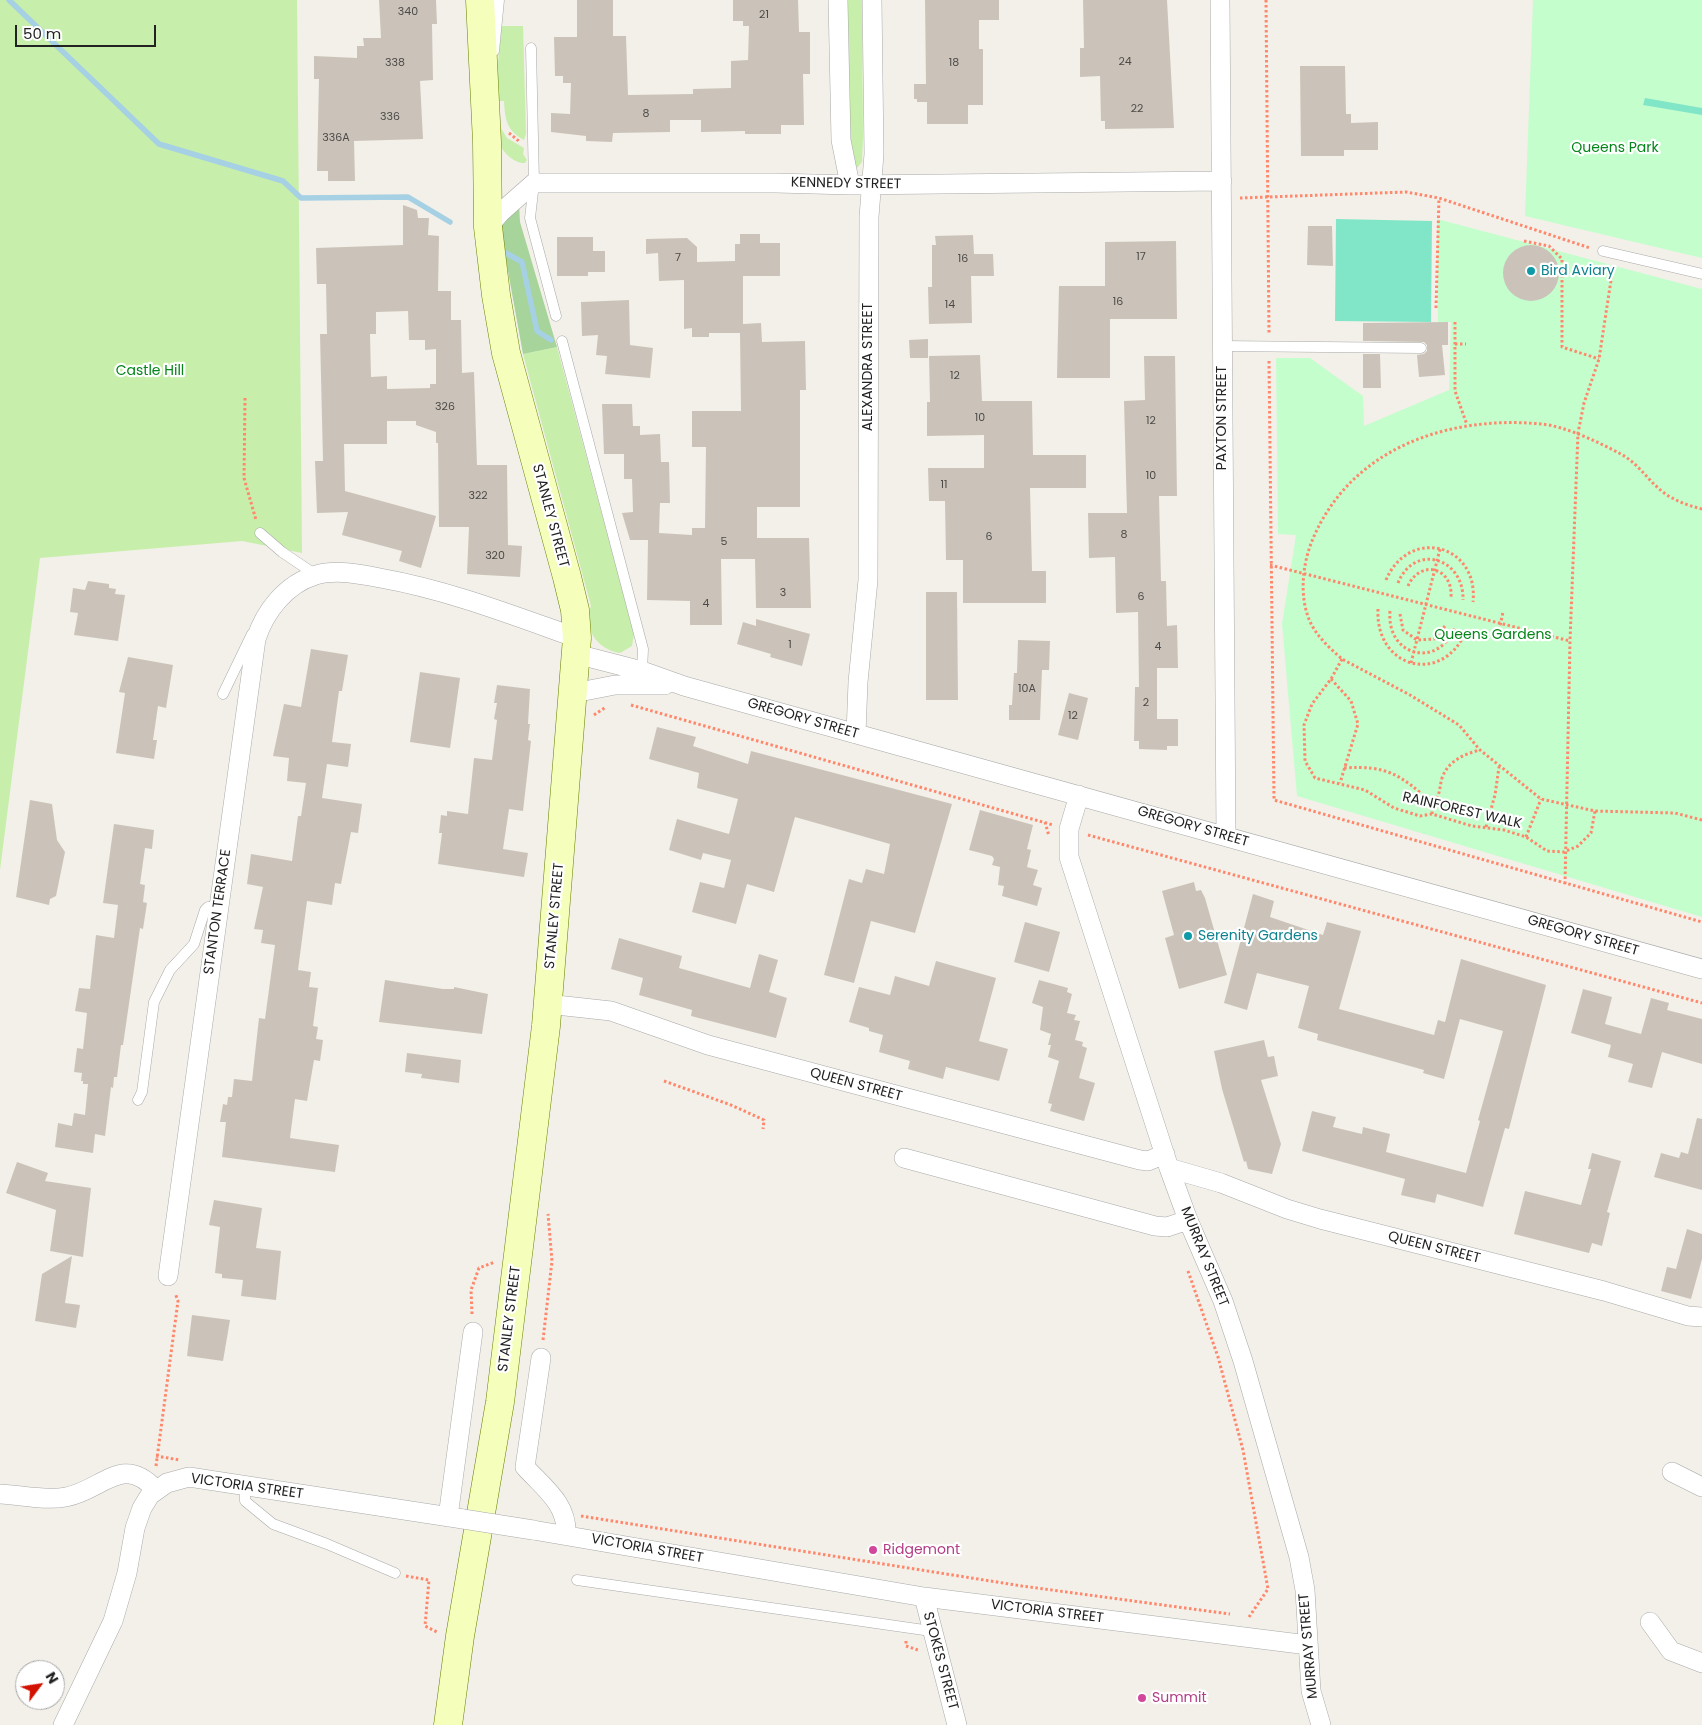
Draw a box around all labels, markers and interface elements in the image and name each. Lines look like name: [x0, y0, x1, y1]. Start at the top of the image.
house number: 340: [398, 5, 418, 19]
house number: 21: [759, 8, 769, 22]
scale bar: [18, 15, 159, 47]
text: 50 m: [23, 23, 61, 44]
house number: 24: [1118, 55, 1132, 69]
house number: 338: [385, 56, 405, 70]
house number: 18: [949, 56, 959, 70]
house number: 22: [1131, 102, 1143, 116]
house number: 8: [643, 107, 649, 121]
house number: 336: [380, 110, 400, 124]
house number: 336A: [322, 131, 350, 145]
park label: Queens Park: [1571, 140, 1659, 156]
street label: KENNEDY STREET: [791, 175, 901, 193]
house number: 17: [1136, 250, 1146, 264]
house number: 7: [675, 251, 681, 265]
house number: 16: [958, 252, 968, 266]
place label: Bird Aviary: [1541, 263, 1615, 279]
marker: Bird Aviary: [1525, 265, 1537, 277]
house number: 16: [1113, 295, 1123, 309]
house number: 14: [945, 298, 955, 312]
street label: ALEXANDRA STREET: [860, 303, 876, 431]
park label: Castle Hill: [116, 363, 184, 379]
street label: PAXTON STREET: [1214, 366, 1230, 470]
house number: 12: [950, 369, 960, 383]
house number: 326: [435, 400, 455, 414]
house number: 10: [975, 411, 985, 425]
house number: 12: [1146, 414, 1156, 428]
street label: STANLEY STREET: [528, 462, 572, 570]
house number: 10: [1146, 469, 1156, 483]
house number: 11: [940, 478, 948, 492]
house number: 322: [468, 489, 488, 503]
house number: 8: [1121, 528, 1127, 542]
house number: 6: [986, 530, 992, 544]
house number: 5: [721, 535, 727, 549]
house number: 320: [485, 549, 505, 563]
house number: 3: [780, 586, 786, 600]
house number: 6: [1138, 590, 1144, 604]
house number: 4: [703, 597, 709, 611]
park label: Queens Gardens: [1434, 627, 1552, 643]
house number: 1: [788, 638, 792, 652]
house number: 4: [1155, 640, 1161, 654]
house number: 10A: [1018, 682, 1036, 696]
street label: GREGORY STREET: [745, 695, 861, 743]
house number: 2: [1143, 696, 1149, 710]
house number: 12: [1068, 709, 1078, 723]
street label: RAINFOREST WALK: [1401, 789, 1523, 833]
street label: GREGORY STREET: [1135, 803, 1251, 851]
street label: STANTON TERRACE: [201, 848, 235, 976]
street label: STANLEY STREET: [542, 862, 568, 970]
street label: GREGORY STREET: [1525, 912, 1641, 960]
place label: Serenity Gardens: [1198, 928, 1318, 944]
marker: Serenity Gardens: [1182, 930, 1194, 942]
street label: QUEEN STREET: [808, 1065, 904, 1105]
street label: MURRAY STREET: [1176, 1205, 1232, 1309]
street label: QUEEN STREET: [1386, 1228, 1482, 1268]
street label: STANLEY STREET: [495, 1265, 525, 1373]
street label: VICTORIA STREET: [190, 1471, 304, 1503]
street label: VICTORIA STREET: [590, 1531, 704, 1567]
place label: Ridgemont: [883, 1542, 960, 1558]
marker: Ridgemont: [867, 1544, 879, 1556]
street label: MURRAY STREET: [1296, 1592, 1322, 1700]
street label: VICTORIA STREET: [990, 1597, 1104, 1627]
street label: STOKES STREET: [919, 1610, 961, 1712]
north arrow: [15, 1660, 65, 1710]
text: N: [41, 1668, 63, 1687]
place label: Summit: [1152, 1690, 1207, 1706]
marker: Summit: [1136, 1692, 1148, 1704]

